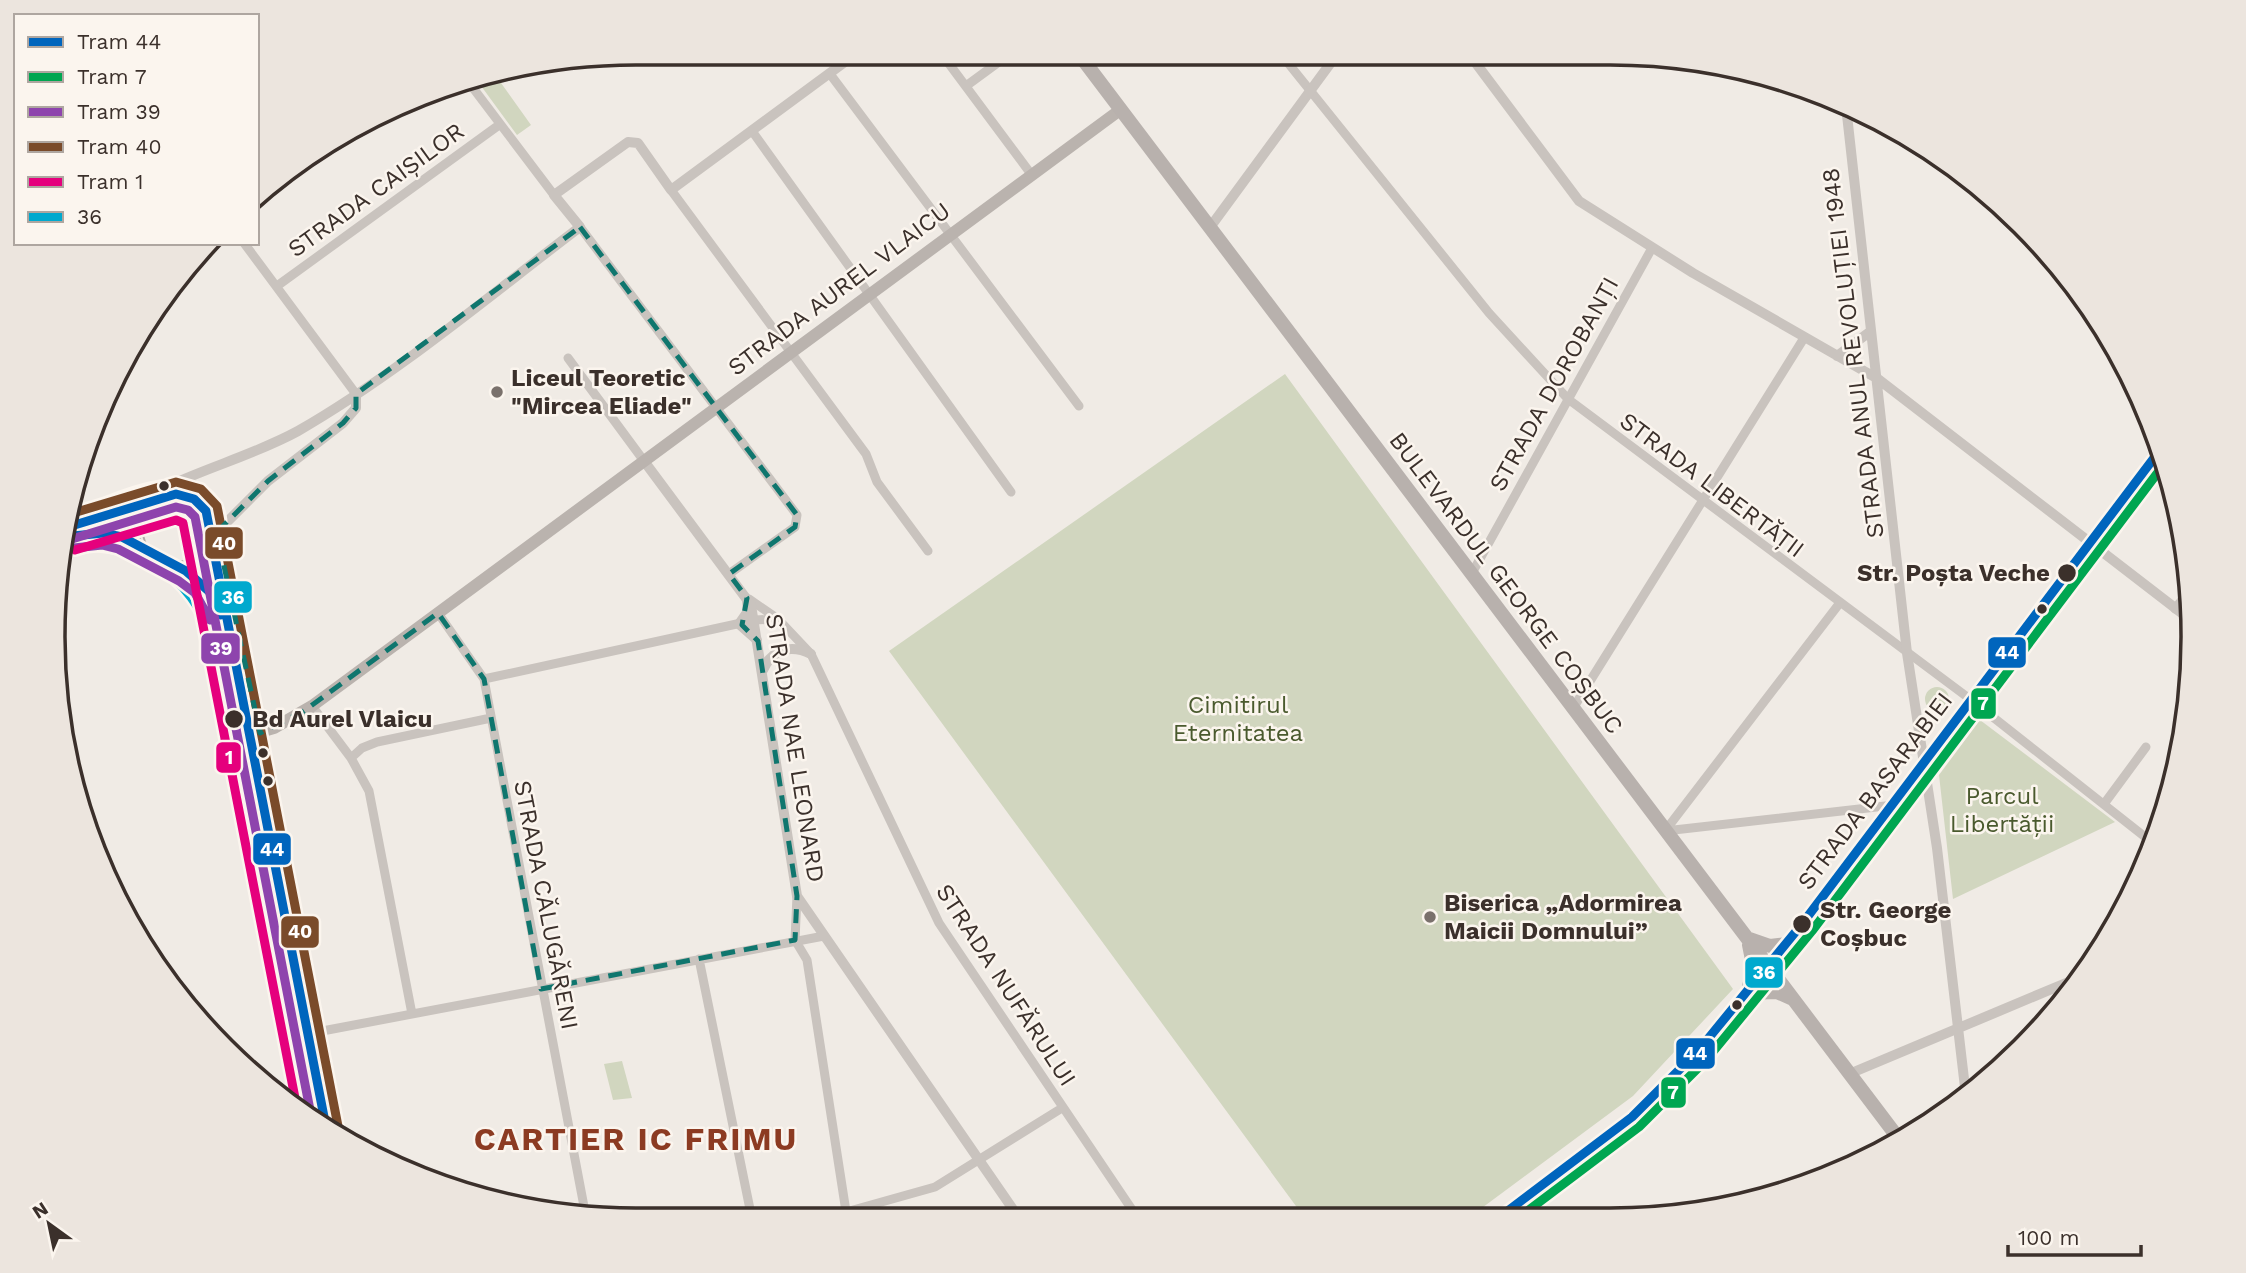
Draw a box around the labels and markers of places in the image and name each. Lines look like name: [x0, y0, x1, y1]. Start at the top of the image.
place label: Liceul Teoretic "Mircea Eliade": [511, 364, 692, 420]
marker: Liceul Teoretic "Mircea Eliade": [489, 384, 505, 400]
unlabelled marker: [157, 479, 171, 493]
place label: Str. Poșta Veche: [1857, 559, 2050, 587]
marker: Str. Poșta Veche: [2056, 562, 2078, 584]
unlabelled marker: [2035, 602, 2049, 616]
place label: Bd Aurel Vlaicu: [252, 705, 432, 733]
marker: Bd Aurel Vlaicu: [223, 708, 245, 730]
unlabelled marker: [256, 746, 270, 760]
unlabelled marker: [261, 774, 275, 788]
place label: Biserica „Adormirea Maicii Domnului”: [1444, 889, 1682, 945]
place label: Str. George Coșbuc: [1820, 896, 1951, 952]
marker: Biserica „Adormirea Maicii Domnului”: [1422, 909, 1438, 925]
marker: Str. George Coșbuc: [1791, 913, 1813, 935]
unlabelled marker: [1730, 998, 1744, 1012]

